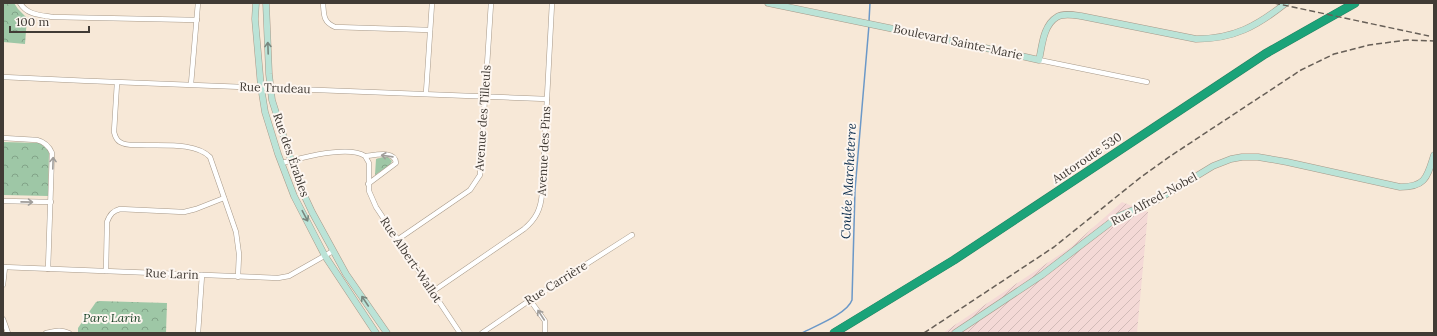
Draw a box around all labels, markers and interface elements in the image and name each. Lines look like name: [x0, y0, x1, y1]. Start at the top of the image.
scale bar: [10, 8, 89, 34]
text: 100 m: [16, 14, 49, 29]
street label: Boulevard Sainte-Marie: [892, 20, 1025, 63]
one-way arrow: [265, 42, 272, 55]
street label: Avenue des Tilleuls: [471, 64, 494, 173]
street label: Rue Trudeau: [239, 79, 311, 96]
street label: Avenue des Pins: [534, 105, 553, 197]
street label: Rue des Érables: [270, 111, 313, 199]
water label: Coulée Marcheterre: [837, 123, 860, 240]
street label: Autoroute 530: [1048, 129, 1124, 187]
one-way arrow: [381, 152, 394, 160]
one-way arrow: [49, 157, 56, 170]
street label: Rue Alfred-Nobel: [1108, 169, 1200, 228]
one-way arrow: [20, 198, 33, 205]
one-way arrow: [301, 210, 309, 222]
street label: Rue Albert-Wallot: [377, 214, 446, 306]
street label: Rue Carrière: [522, 257, 590, 308]
street label: Rue Larin: [145, 265, 199, 282]
one-way arrow: [361, 296, 369, 307]
park label: Parc Larin: [83, 310, 142, 325]
one-way arrow: [537, 310, 545, 321]

